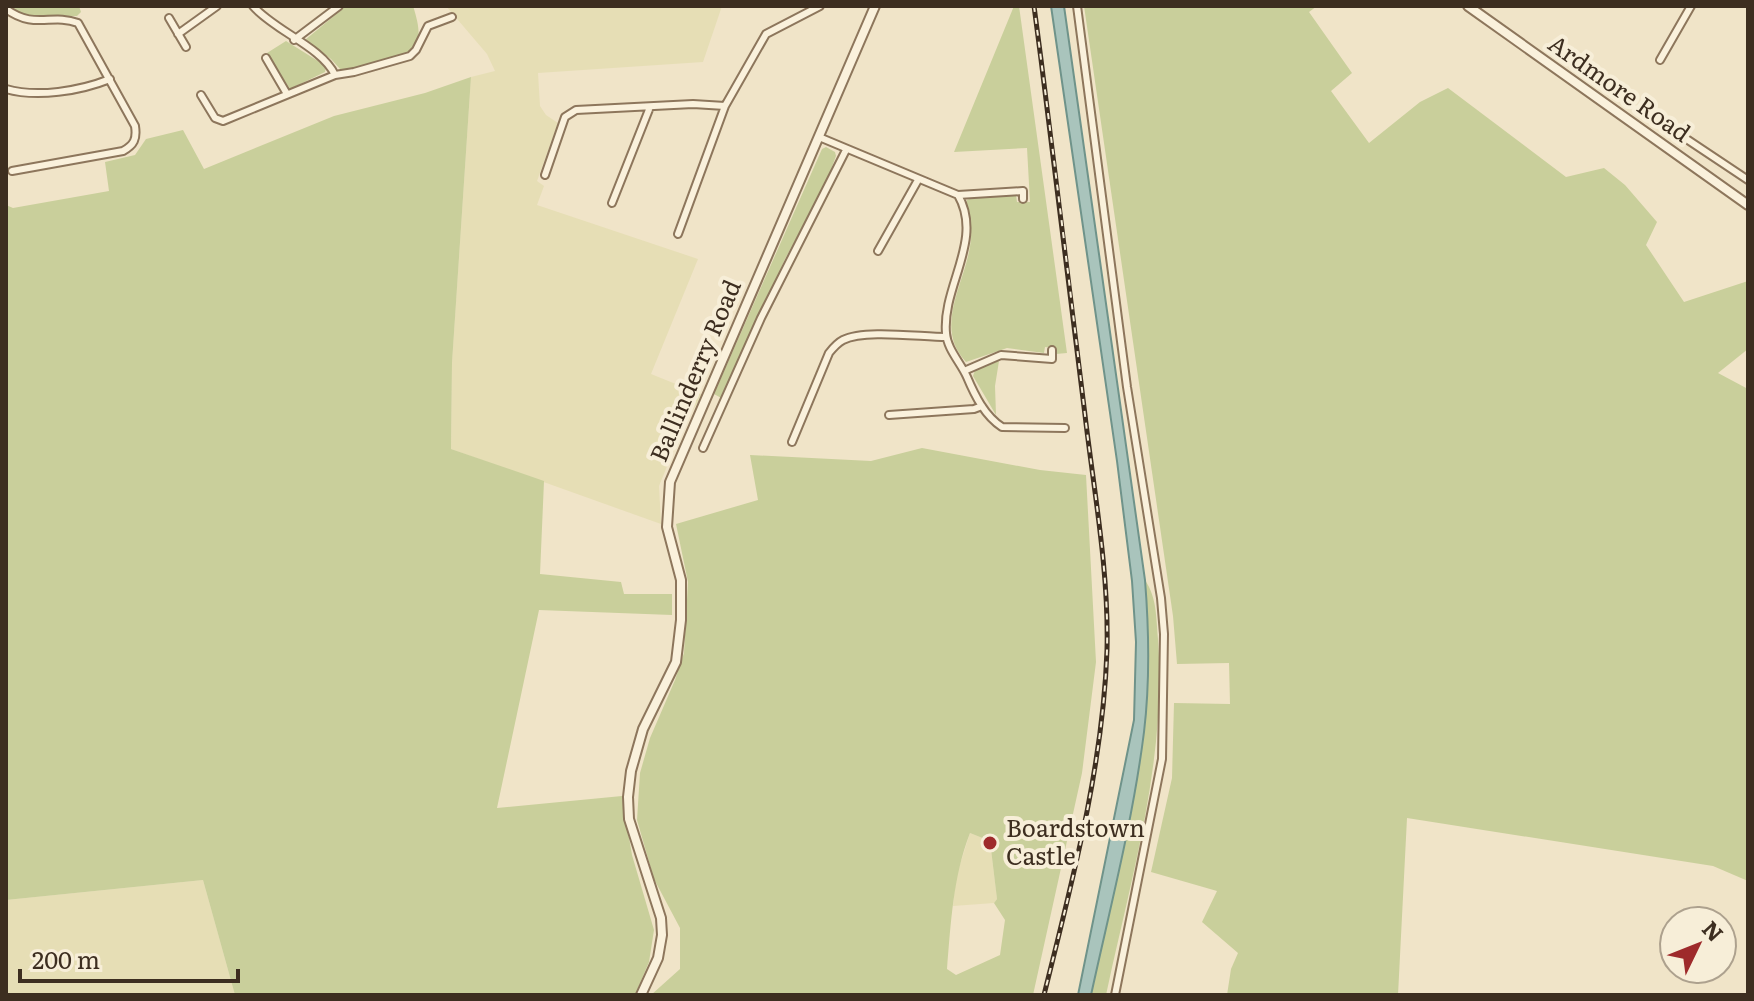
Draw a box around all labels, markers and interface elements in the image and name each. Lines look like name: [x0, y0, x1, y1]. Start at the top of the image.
street label: Ardmore Road: [1542, 25, 1699, 149]
street label: Ballinderry Road: [640, 273, 748, 467]
place label: Boardstown Castle: [1006, 809, 1145, 872]
marker: Boardstown Castle: [981, 834, 999, 852]
north arrow: [1658, 905, 1738, 985]
text: N: [1695, 912, 1732, 948]
scale bar: [20, 933, 238, 983]
text: 200 m: [32, 941, 100, 976]

